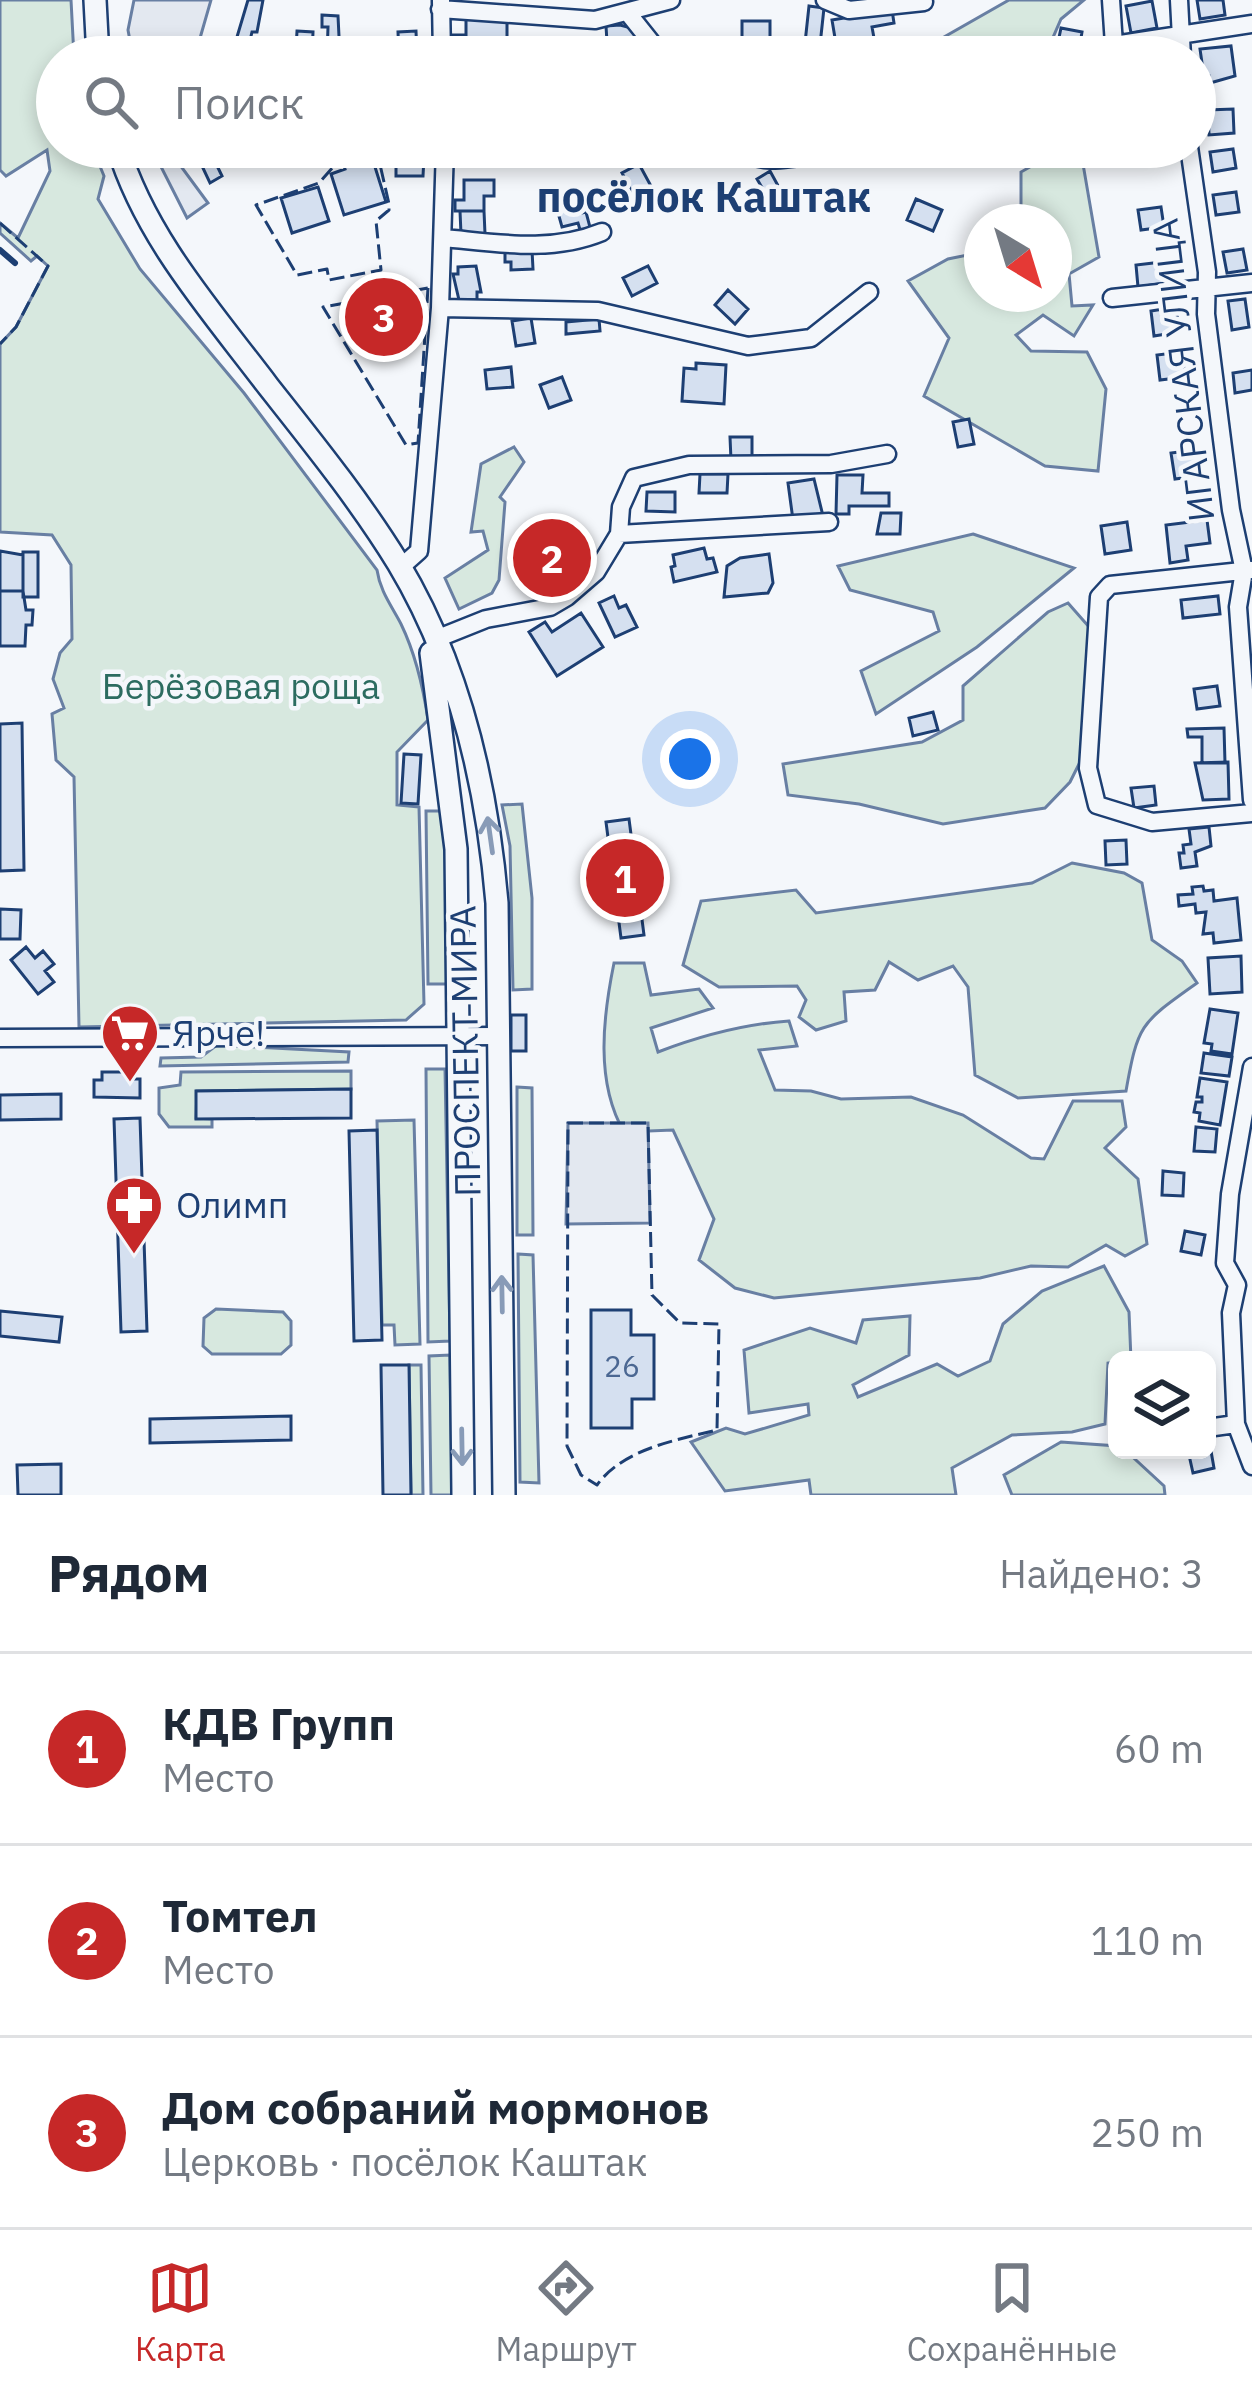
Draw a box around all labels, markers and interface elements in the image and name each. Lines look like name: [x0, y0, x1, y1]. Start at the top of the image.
search box: [36, 36, 1216, 168]
icon: search: [78, 69, 144, 135]
text: Поиск: [174, 73, 304, 131]
district label: посёлок Каштак: [537, 169, 871, 224]
north arrow: [964, 204, 1072, 312]
street label: ИГАРСКАЯ УЛИЦА: [1141, 216, 1224, 524]
pin: 3: [345, 272, 423, 362]
pin: 2: [513, 513, 591, 603]
park label: Берёзовая роща: [102, 662, 380, 709]
your location: [660, 729, 720, 789]
one-way arrow: [477, 816, 500, 855]
pin: 1: [586, 833, 664, 923]
street label: ПРОСПЕКТ МИРА: [438, 905, 491, 1197]
supermarket icon: Ярче!: [99, 1002, 161, 1084]
place label: Ярче!: [172, 1009, 265, 1056]
pharmacy icon: Олимп: [103, 1174, 165, 1256]
place label: Олимп: [176, 1181, 288, 1228]
one-way arrow: [491, 1275, 513, 1314]
house number: 26: [604, 1346, 640, 1385]
map controls: [1108, 1351, 1216, 1459]
button: layers: [1108, 1351, 1216, 1459]
one-way arrow: [451, 1427, 473, 1466]
text: Рядом: [48, 1540, 210, 1606]
text: Найдено: 3: [999, 1548, 1204, 1599]
text: КДВ Групп: [162, 1694, 395, 1752]
text: 1: [75, 1723, 99, 1774]
text: 60 m: [1114, 1723, 1204, 1774]
text: Место: [162, 1752, 275, 1803]
text: Томтел: [162, 1886, 318, 1944]
text: 2: [75, 1915, 99, 1966]
text: 110 m: [1091, 1915, 1204, 1966]
text: Место: [162, 1944, 275, 1995]
text: Дом собраний мормонов: [162, 2078, 709, 2136]
text: 3: [75, 2107, 99, 2158]
text: 250 m: [1091, 2107, 1204, 2158]
text: Церковь · посёлок Каштак: [162, 2136, 647, 2187]
tab: Карта: [135, 2255, 226, 2370]
tab: Маршрут: [496, 2255, 637, 2370]
tab: Сохранённые: [907, 2255, 1117, 2370]

